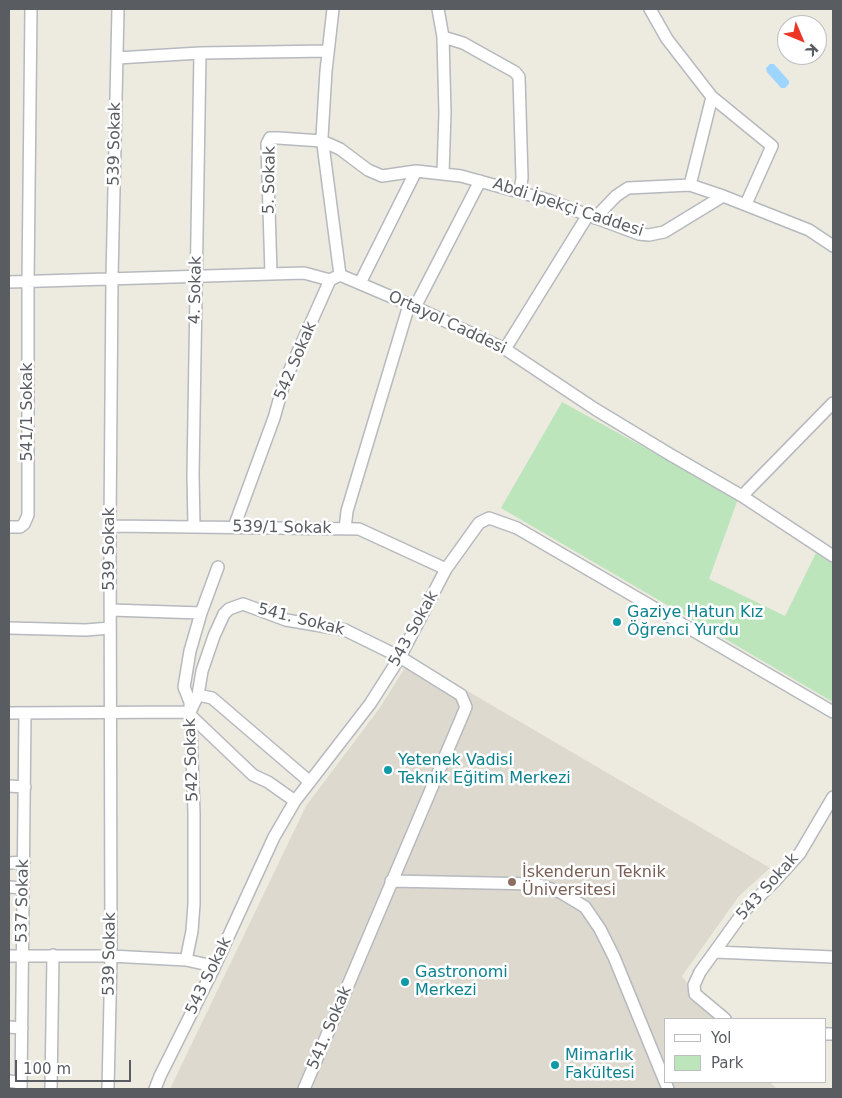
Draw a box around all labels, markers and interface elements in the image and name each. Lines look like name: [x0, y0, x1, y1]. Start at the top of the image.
north arrow: [777, 15, 827, 65]
text: K: [802, 40, 821, 59]
street label: 539 Sokak: [105, 102, 125, 186]
street label: 5. Sokak: [260, 146, 280, 214]
street label: Abdi İpekçi Caddesi: [490, 175, 646, 241]
street label: 4. Sokak: [186, 256, 206, 324]
street label: Ortayol Caddesi: [385, 287, 509, 359]
street label: 542 Sokak: [271, 319, 321, 403]
street label: 541/1 Sokak: [18, 362, 38, 462]
street label: 539 Sokak: [100, 507, 120, 591]
street label: 539/1 Sokak: [232, 518, 332, 538]
street label: 543 Sokak: [385, 588, 443, 670]
street label: 541. Sokak: [256, 600, 346, 640]
place label: Gaziye Hatun Kız Öğrenci Yurdu: [627, 603, 763, 641]
marker: Gaziye Hatun Kız Öğrenci Yurdu: [611, 616, 623, 628]
street label: 542 Sokak: [181, 718, 203, 802]
place label: Yetenek Vadisi Teknik Eğitim Merkezi: [398, 751, 571, 789]
marker: Yetenek Vadisi Teknik Eğitim Merkezi: [382, 764, 394, 776]
street label: 543 Sokak: [733, 850, 803, 924]
street label: 537 Sokak: [13, 859, 33, 943]
place label: İskenderun Teknik Üniversitesi: [522, 863, 666, 901]
marker: İskenderun Teknik Üniversitesi: [506, 876, 518, 888]
street label: 539 Sokak: [100, 912, 120, 996]
street label: 543 Sokak: [182, 934, 236, 1018]
place label: Gastronomi Merkezi: [415, 963, 508, 1001]
marker: Gastronomi Merkezi: [399, 976, 411, 988]
street label: 541. Sokak: [304, 983, 356, 1073]
legend: [664, 1018, 827, 1083]
text: Yol: [711, 1029, 732, 1047]
place label: Mimarlık Fakültesi: [565, 1046, 635, 1084]
scale bar: [18, 1050, 134, 1082]
text: Park: [711, 1054, 743, 1072]
marker: Mimarlık Fakültesi: [549, 1059, 561, 1071]
text: 100 m: [23, 1060, 71, 1078]

